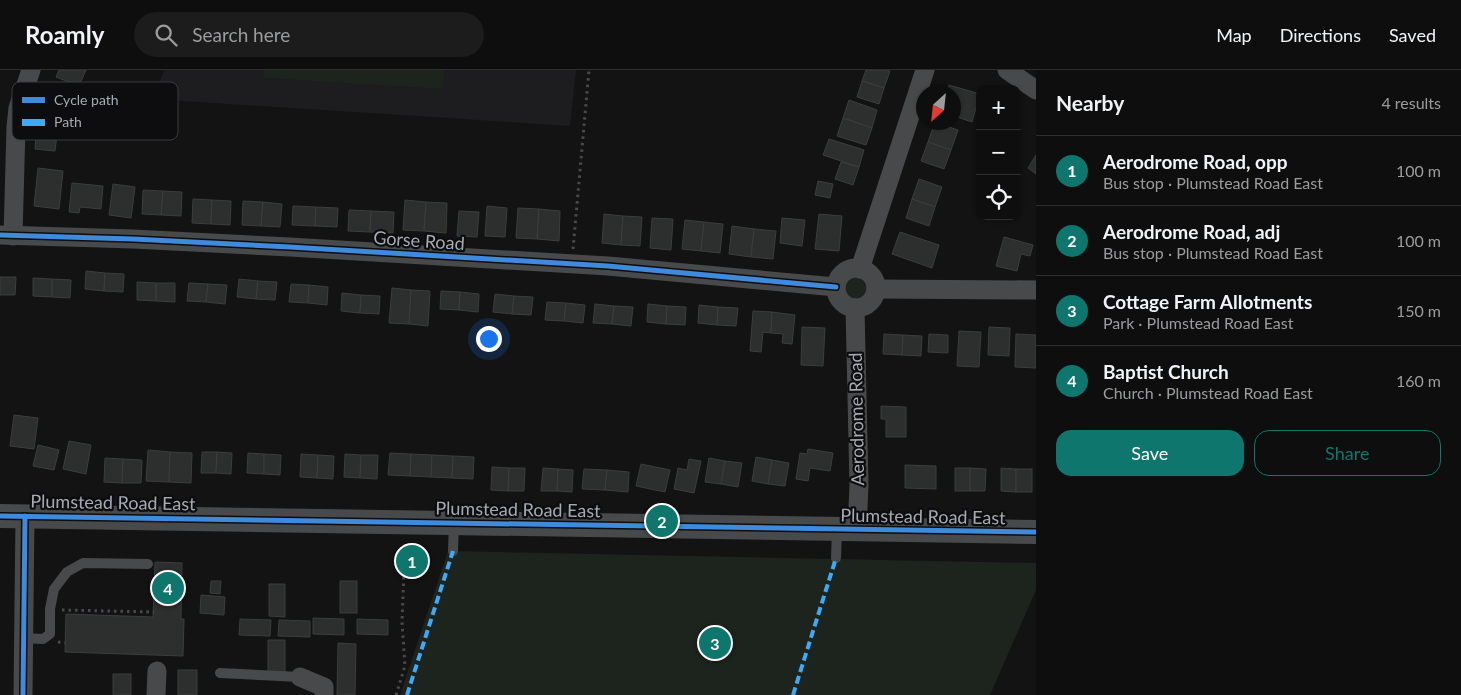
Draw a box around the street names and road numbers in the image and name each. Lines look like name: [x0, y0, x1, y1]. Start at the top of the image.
street label: Gorse Road: [373, 226, 466, 254]
street label: Aerodrome Road: [844, 352, 868, 486]
street label: Plumstead Road East: [30, 490, 196, 514]
street label: Plumstead Road East: [435, 497, 601, 521]
street label: Plumstead Road East: [840, 504, 1006, 528]

